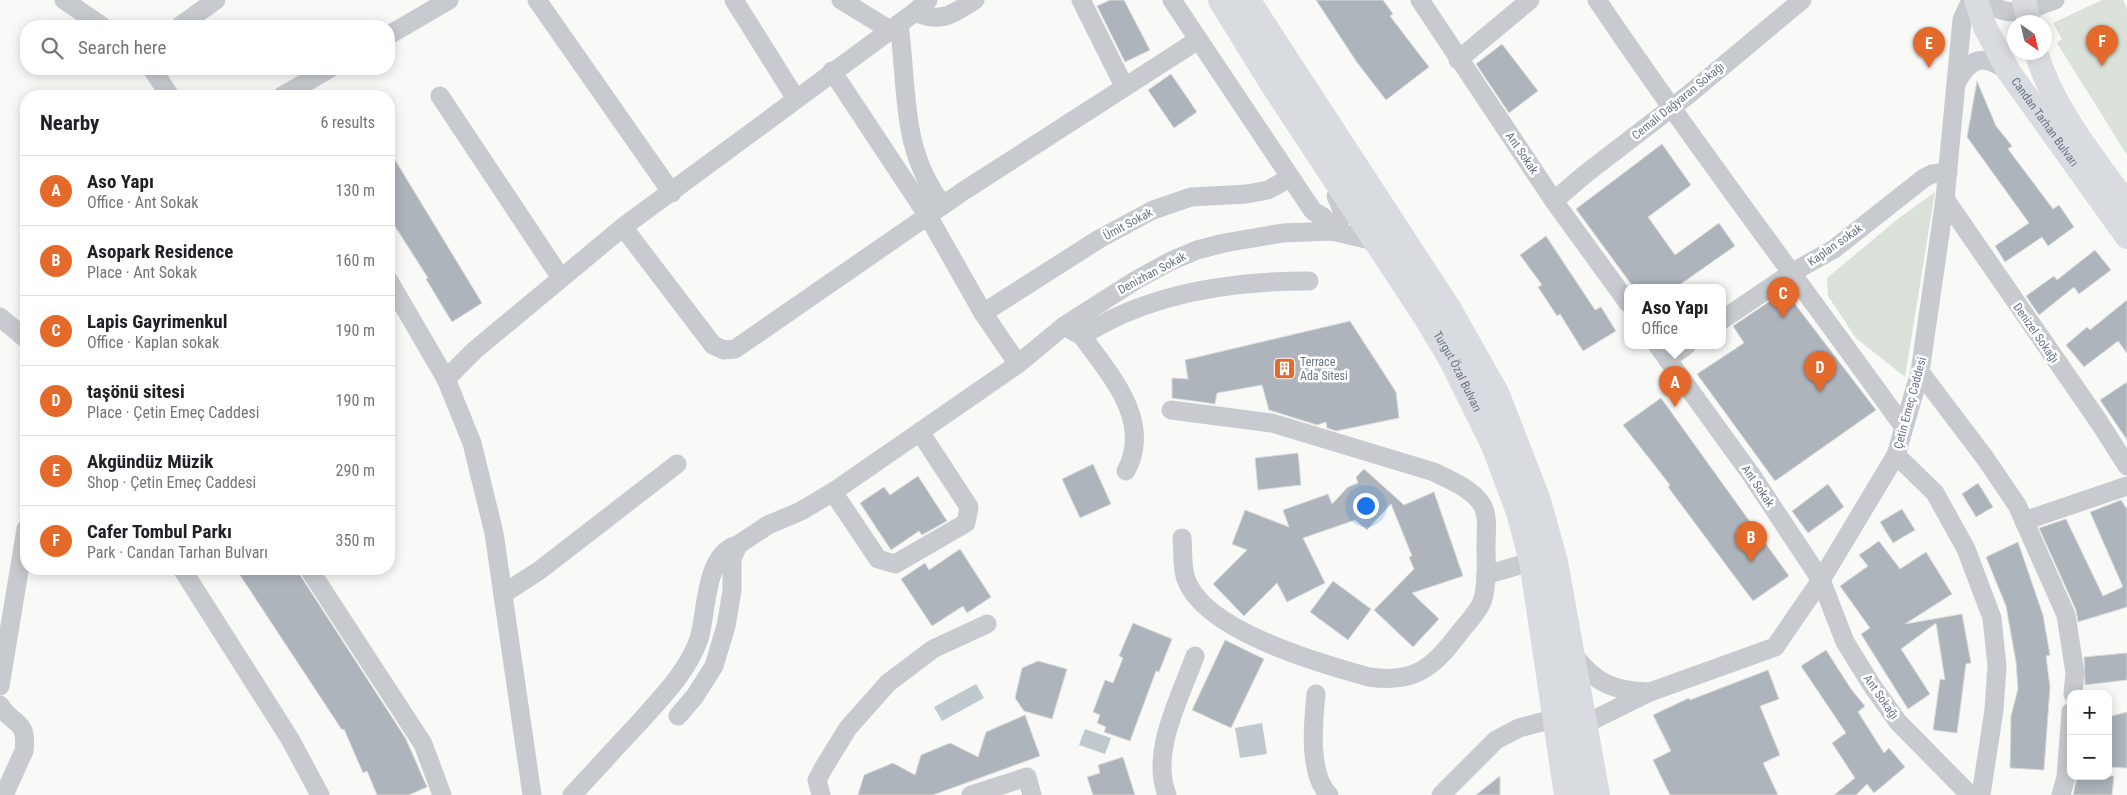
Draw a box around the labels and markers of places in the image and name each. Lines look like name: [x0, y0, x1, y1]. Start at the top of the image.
pin: F: [2086, 25, 2118, 66]
pin: E: [1913, 27, 1945, 68]
pin: C: [1767, 277, 1799, 318]
pin: D: [1804, 351, 1836, 392]
place label: Terrace Ada Sitesi: [1300, 355, 1348, 383]
building icon: Terrace Ada Sitesi: [1272, 357, 1296, 381]
pin: A: [1659, 366, 1691, 407]
pin: B: [1735, 521, 1767, 562]

